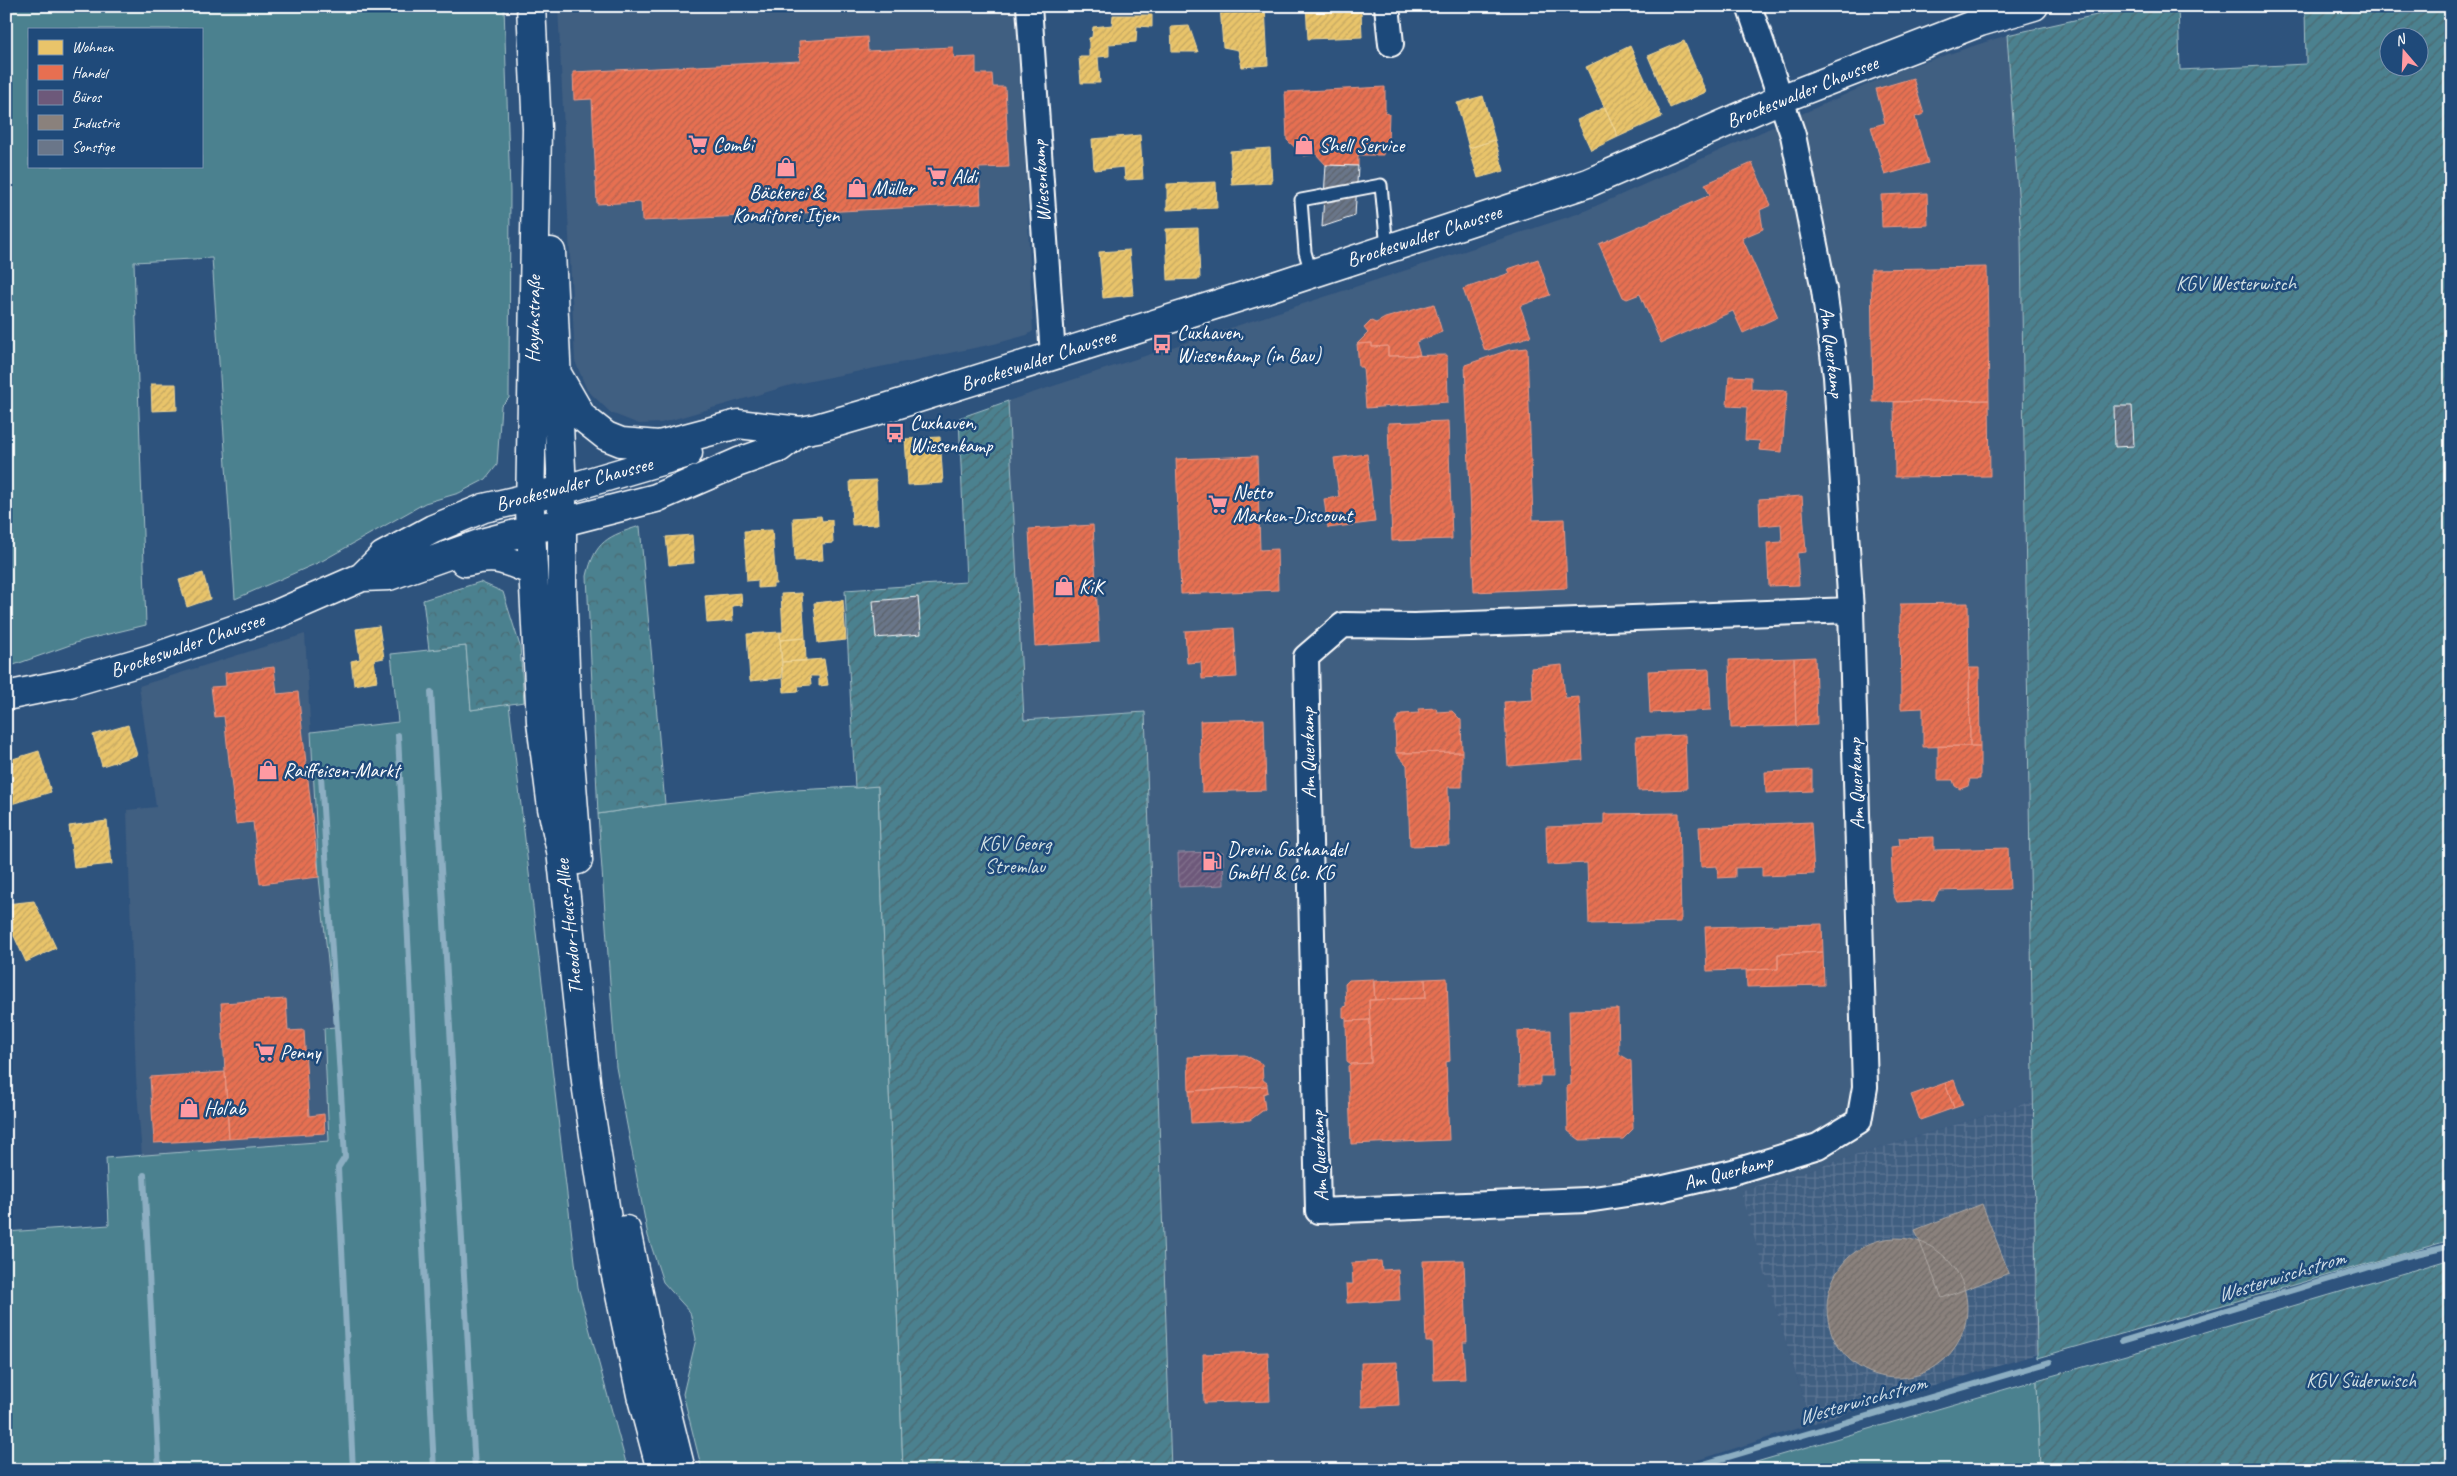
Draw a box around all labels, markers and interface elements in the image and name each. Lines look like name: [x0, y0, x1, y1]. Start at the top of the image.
legend: [28, 28, 202, 168]
north arrow: [2380, 28, 2430, 78]
text: N: [2393, 30, 2409, 50]
text: Wohnen: [72, 38, 115, 57]
street label: Brockeswalder Chaussee: [1723, 50, 1883, 134]
text: Handel: [72, 64, 110, 83]
text: Büros: [72, 88, 103, 107]
text: Industrie: [72, 114, 120, 133]
place label: Combi: [713, 132, 755, 157]
supermarket icon: Combi: [687, 133, 709, 155]
place label: Shell Service: [1319, 133, 1406, 158]
shop icon: Shell Service: [1293, 134, 1315, 156]
text: Sonstige: [72, 138, 115, 157]
street label: Wiesenkamp: [1026, 138, 1056, 223]
shop icon: Bäckerei & Konditorei Itjen: [775, 156, 797, 178]
place label: Aldi: [952, 164, 979, 189]
supermarket icon: Aldi: [926, 165, 948, 187]
place label: Müller: [872, 176, 916, 201]
shop icon: Müller: [846, 177, 868, 199]
place label: Bäckerei & Konditorei Itjen: [733, 180, 840, 228]
street label: Brockeswalder Chaussee: [1343, 199, 1506, 273]
park label: KGV Westerwisch: [2176, 271, 2298, 296]
street label: Haydnstraße: [520, 274, 546, 363]
street label: Am Querkamp: [1814, 305, 1850, 400]
place label: Cuxhaven, Wiesenkamp (in Bau): [1177, 320, 1322, 368]
street label: Brockeswalder Chaussee: [957, 323, 1120, 397]
bus stop icon: Cuxhaven, Wiesenkamp (in Bau): [1151, 333, 1173, 355]
place label: Cuxhaven, Wiesenkamp: [910, 410, 994, 458]
bus stop icon: Cuxhaven, Wiesenkamp: [884, 422, 906, 444]
street label: Brockeswalder Chaussee: [493, 451, 657, 517]
place label: Netto Marken-Discount: [1233, 480, 1355, 528]
supermarket icon: Netto Marken-Discount: [1207, 493, 1229, 515]
place label: KiK: [1079, 574, 1106, 599]
shop icon: KiK: [1053, 575, 1075, 597]
street label: Brockeswalder Chaussee: [107, 606, 269, 683]
street label: Am Querkamp: [1295, 706, 1321, 799]
street label: Am Querkamp: [1842, 736, 1870, 830]
place label: Raiffeisen-Markt: [283, 758, 403, 783]
shop icon: Raiffeisen-Markt: [257, 759, 279, 781]
park label: KGV Georg Stremlau: [979, 831, 1053, 879]
place label: Drevin Gashandel GmbH & Co. KG: [1227, 837, 1350, 885]
fuel station icon: Drevin Gashandel GmbH & Co. KG: [1201, 850, 1223, 872]
street label: Theodor-Heuss-Allee: [549, 857, 589, 996]
place label: Penny: [280, 1040, 322, 1065]
supermarket icon: Penny: [254, 1041, 276, 1063]
place label: Hol'ab: [204, 1096, 247, 1121]
shop icon: Hol'ab: [178, 1097, 200, 1119]
street label: Am Querkamp: [1304, 1108, 1334, 1202]
street label: Am Querkamp: [1681, 1148, 1777, 1196]
water label: Westerwischstrom: [2214, 1244, 2350, 1308]
park label: KGV Süderwisch: [2306, 1368, 2417, 1393]
water label: Westerwischstrom: [1795, 1369, 1931, 1431]

